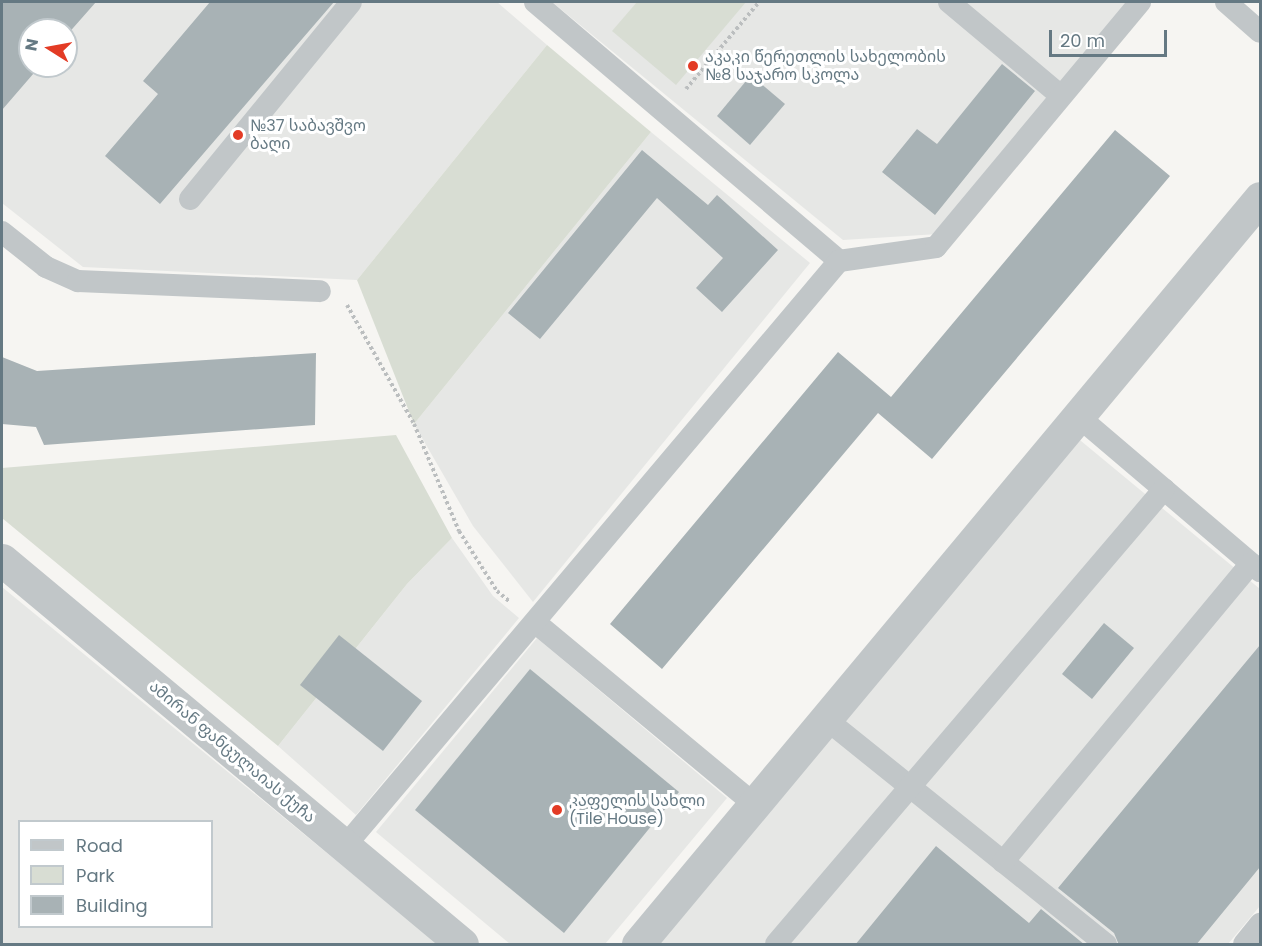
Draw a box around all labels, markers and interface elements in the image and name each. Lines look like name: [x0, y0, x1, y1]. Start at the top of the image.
north arrow: [18, 18, 78, 78]
scale bar: [1052, 18, 1170, 56]
text: 20 m: [1060, 28, 1105, 53]
text: N: [19, 37, 44, 53]
place label: აკაკი წერეთლის სახელობის №8 საჯარო სკოლა: [705, 47, 946, 85]
marker: აკაკი წერეთლის სახელობის №8 საჯარო სკოლა: [686, 59, 700, 73]
place label: №37 საბავშვო ბაღი: [250, 116, 366, 154]
marker: №37 საბავშვო ბაღი: [231, 128, 245, 142]
street label: ამირან ფანცულაიას ქუჩა: [145, 677, 319, 827]
place label: კაფელის სახლი (Tile House): [569, 791, 705, 829]
marker: კაფელის სახლი (Tile House): [550, 803, 564, 817]
legend: [18, 820, 213, 928]
text: Road: [76, 833, 123, 858]
text: Park: [76, 863, 115, 888]
text: Building: [76, 893, 148, 918]

